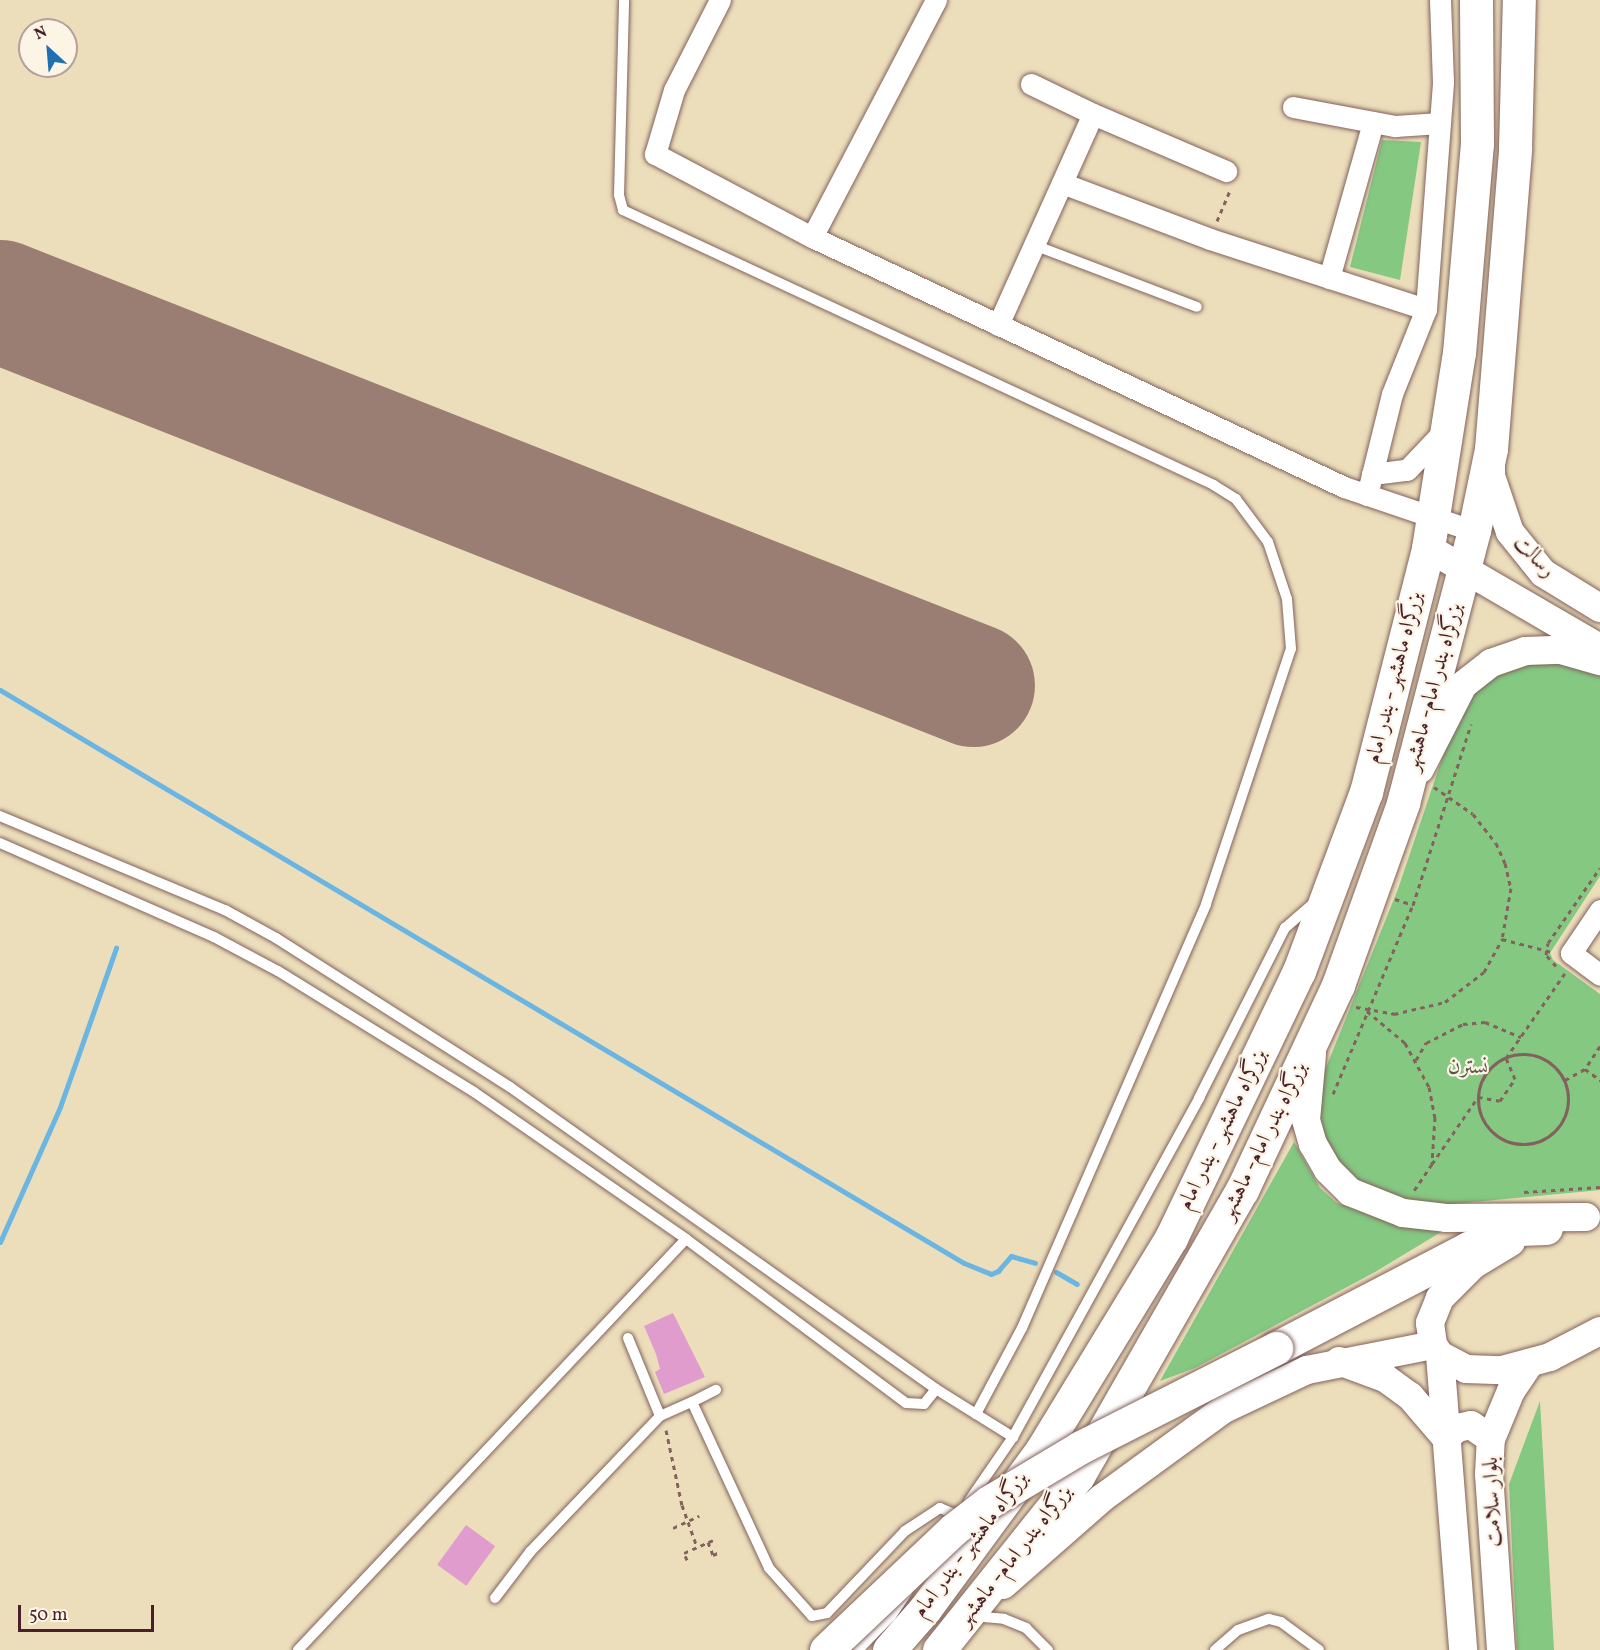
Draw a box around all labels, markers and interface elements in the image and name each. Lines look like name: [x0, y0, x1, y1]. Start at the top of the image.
north arrow: [18, 18, 78, 78]
text: N: [31, 21, 51, 46]
street label: رسالت: [1507, 530, 1561, 584]
street label: بزرگراه ماهشهر - بندر امام: [1361, 589, 1429, 767]
street label: بزرگراه بندر امام- ماهشهر: [1399, 600, 1469, 774]
street label: بزرگراه ماهشهر - بندر امام: [1172, 1045, 1274, 1215]
park label: نسترن: [1448, 1055, 1488, 1081]
street label: بزرگراه بندر امام- ماهشهر: [1214, 1058, 1314, 1224]
street label: بلوار سلامت: [1478, 1456, 1508, 1548]
street label: بزرگراه ماهشهر - بندر امام: [907, 1466, 1035, 1624]
street label: بزرگراه بندر امام- ماهشهر: [951, 1480, 1079, 1632]
scale bar: [21, 1593, 158, 1631]
text: 50 m: [29, 1603, 68, 1628]

